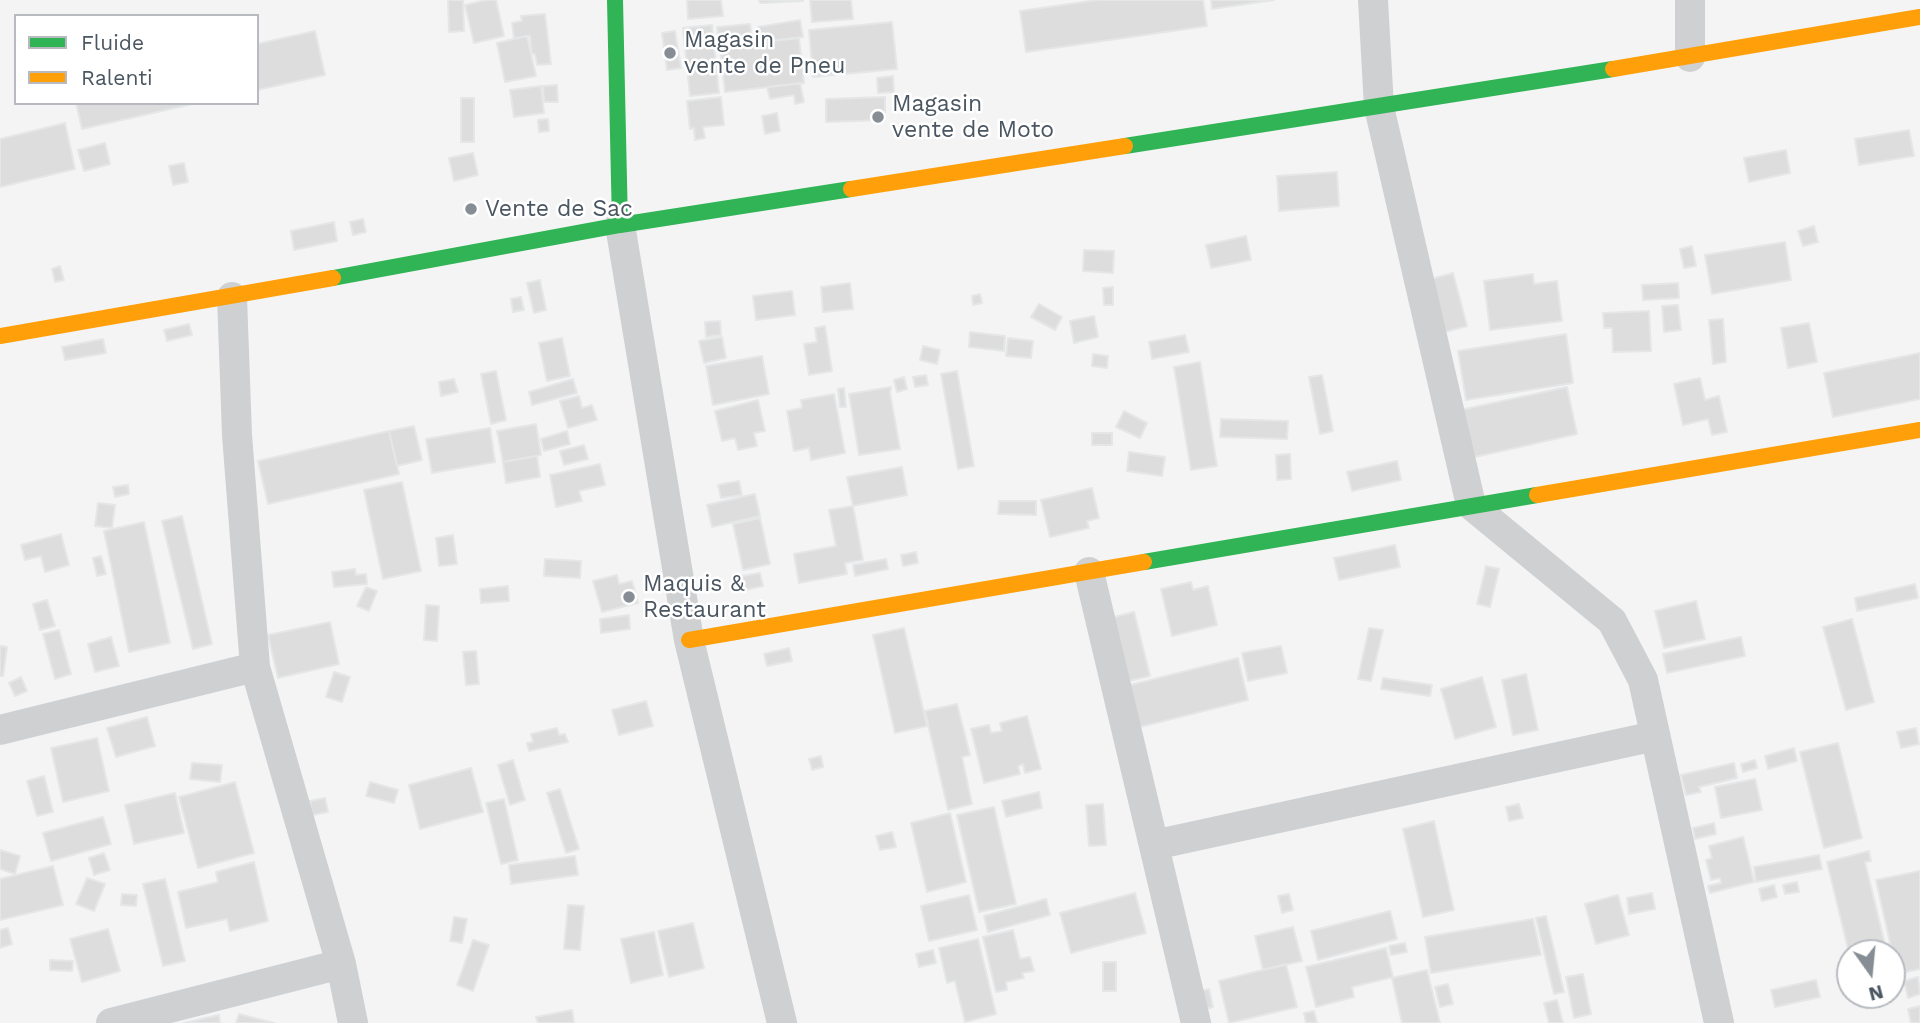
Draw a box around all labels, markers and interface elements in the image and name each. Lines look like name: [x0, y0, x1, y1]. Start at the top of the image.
legend: [14, 14, 259, 105]
place label: Magasin vente de Pneu: [684, 26, 845, 80]
text: Fluide: [81, 30, 144, 55]
marker: Magasin vente de Pneu: [662, 45, 678, 61]
text: Ralenti: [81, 65, 153, 90]
place label: Magasin vente de Moto: [892, 90, 1054, 144]
marker: Magasin vente de Moto: [870, 109, 886, 125]
place label: Vente de Sac: [485, 195, 633, 223]
marker: Vente de Sac: [463, 201, 479, 217]
place label: Maquis & Restaurant: [643, 570, 766, 624]
marker: Maquis & Restaurant: [621, 589, 637, 605]
north arrow: [1836, 939, 1906, 1009]
text: N: [1866, 980, 1886, 1006]

